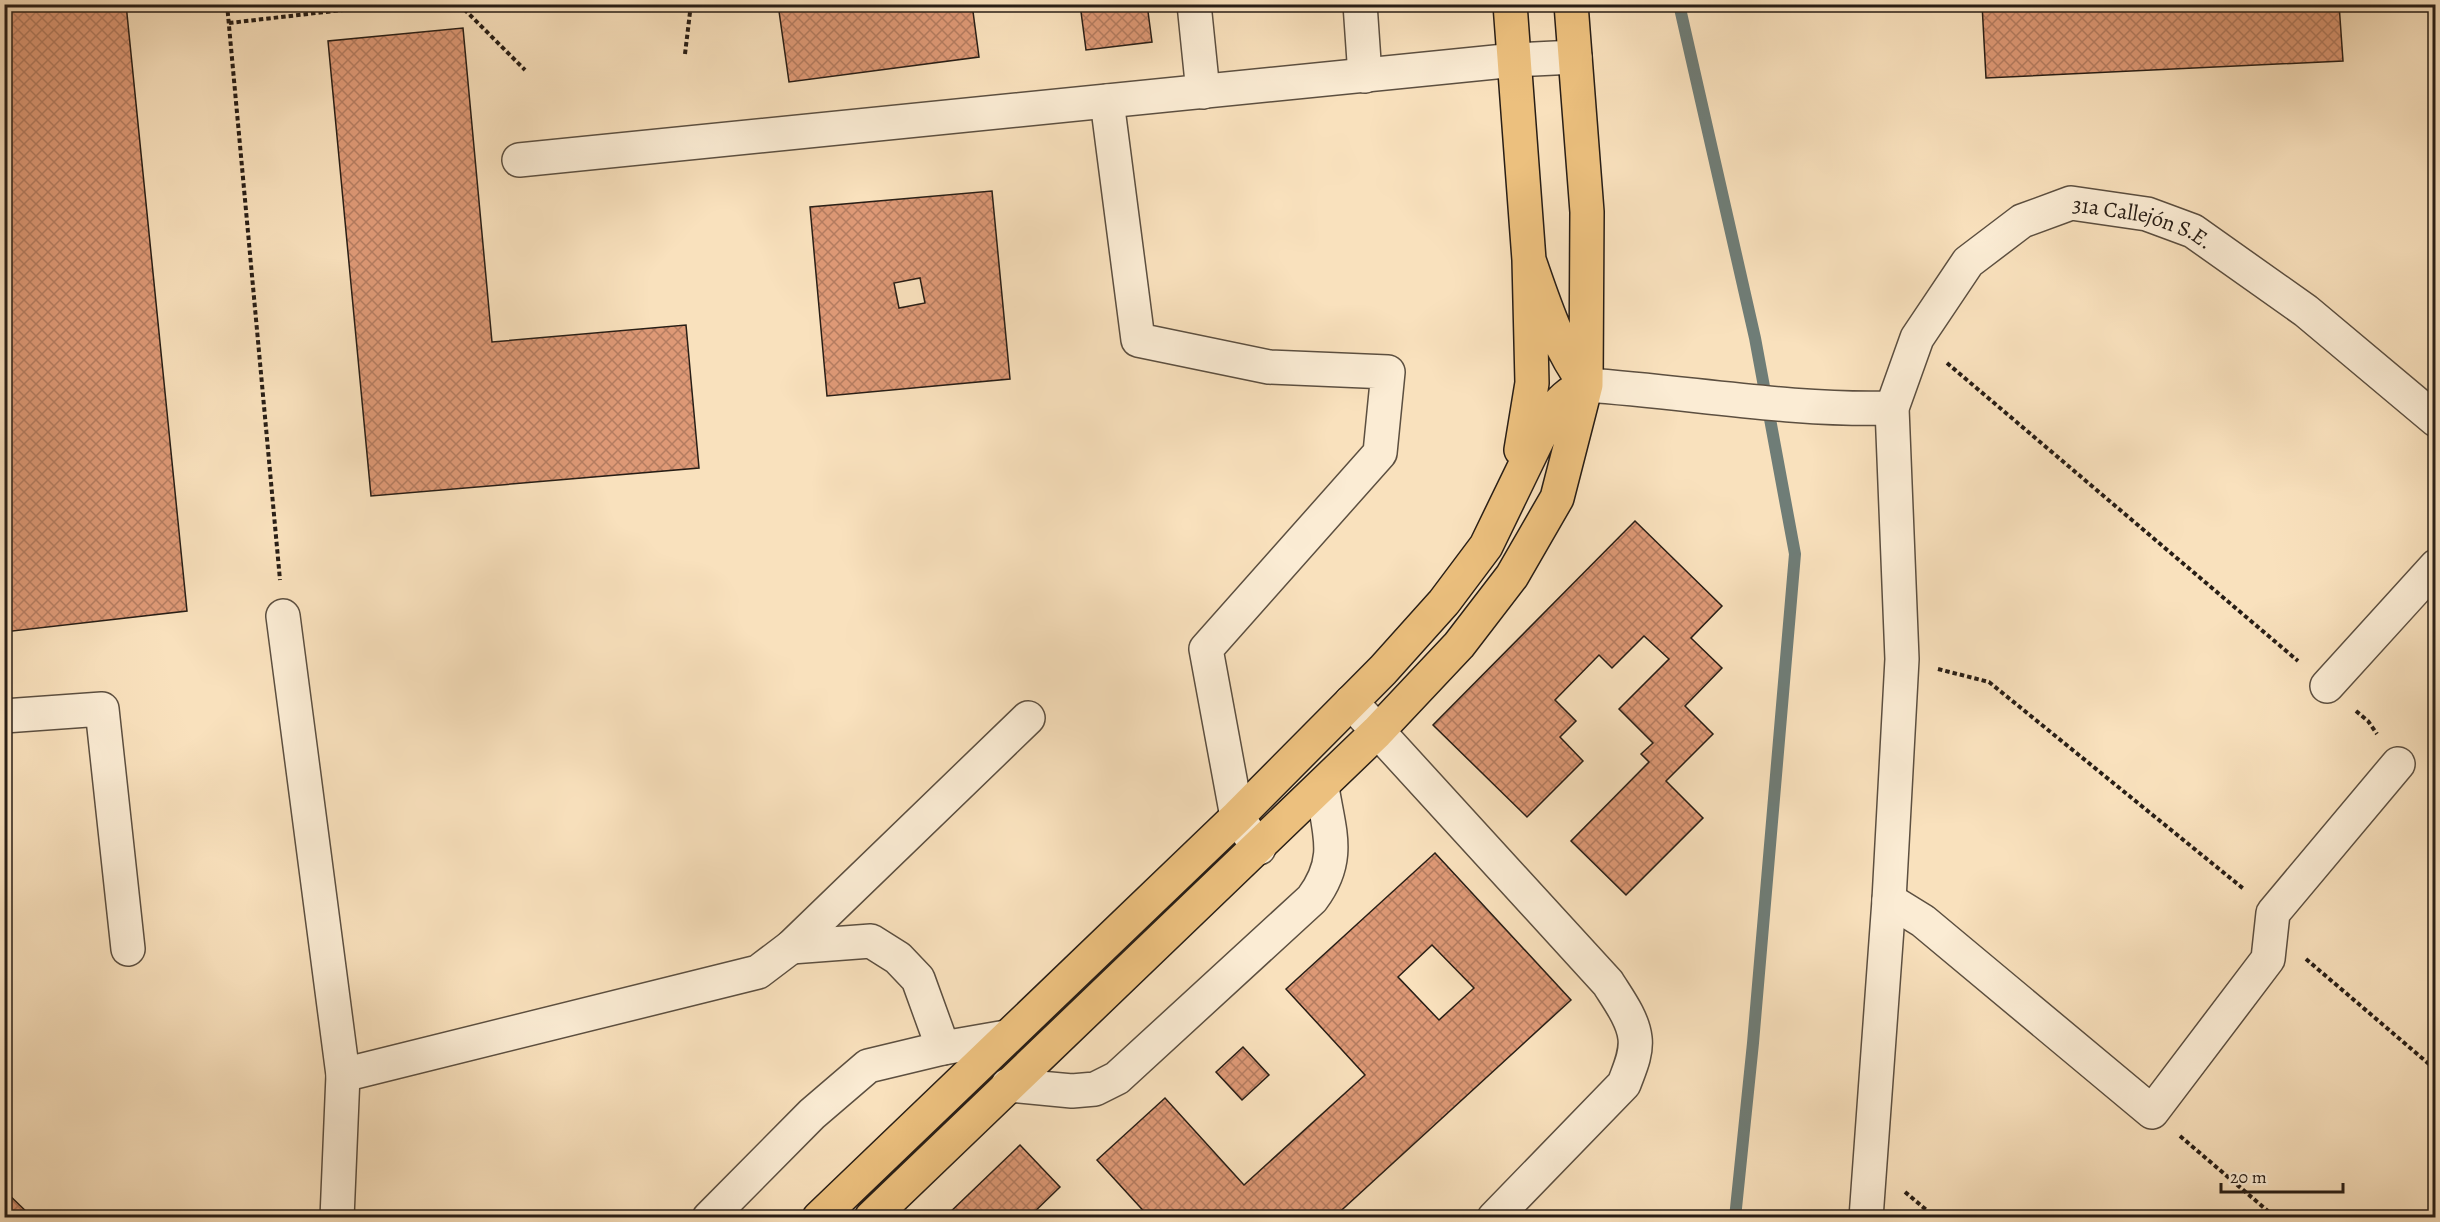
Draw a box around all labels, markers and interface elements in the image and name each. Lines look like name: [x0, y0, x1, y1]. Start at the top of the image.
street label: 31a Callejón S.E.: [2071, 189, 2219, 257]
scale bar: [2221, 1156, 2342, 1194]
text: 20 m: [2230, 1165, 2267, 1189]

